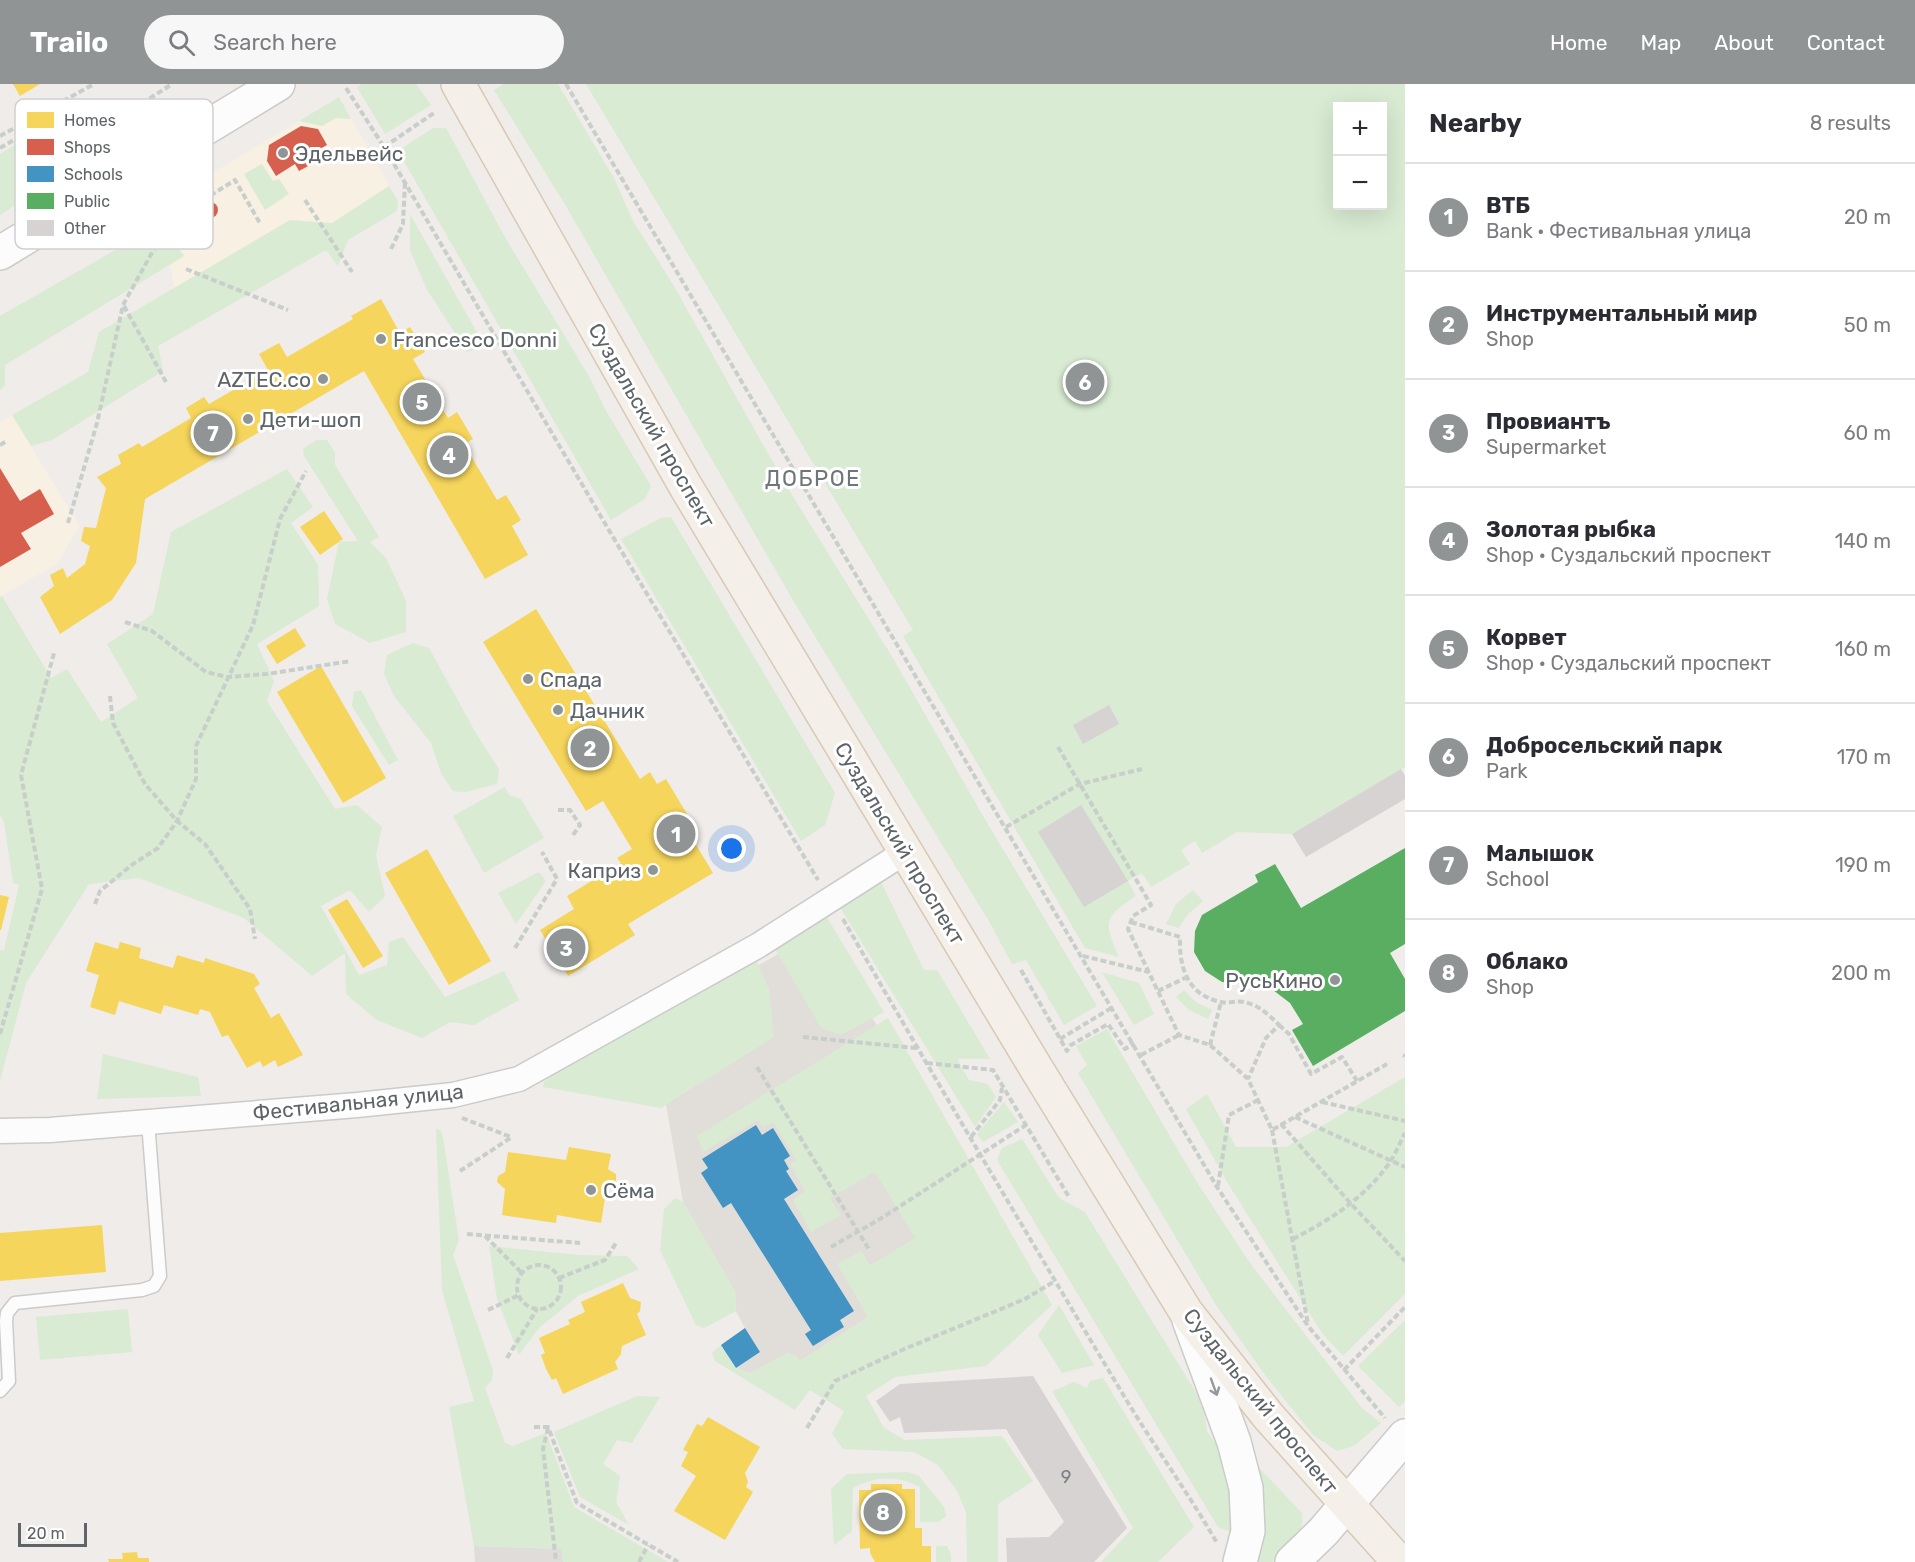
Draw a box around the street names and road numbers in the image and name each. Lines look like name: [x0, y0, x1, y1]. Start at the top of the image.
street label: Суздальский проспект: [583, 319, 721, 532]
street label: Суздальский проспект: [830, 737, 970, 949]
street label: Фестивальная улица: [251, 1078, 465, 1126]
street label: Суздальский проспект: [1178, 1303, 1344, 1499]

